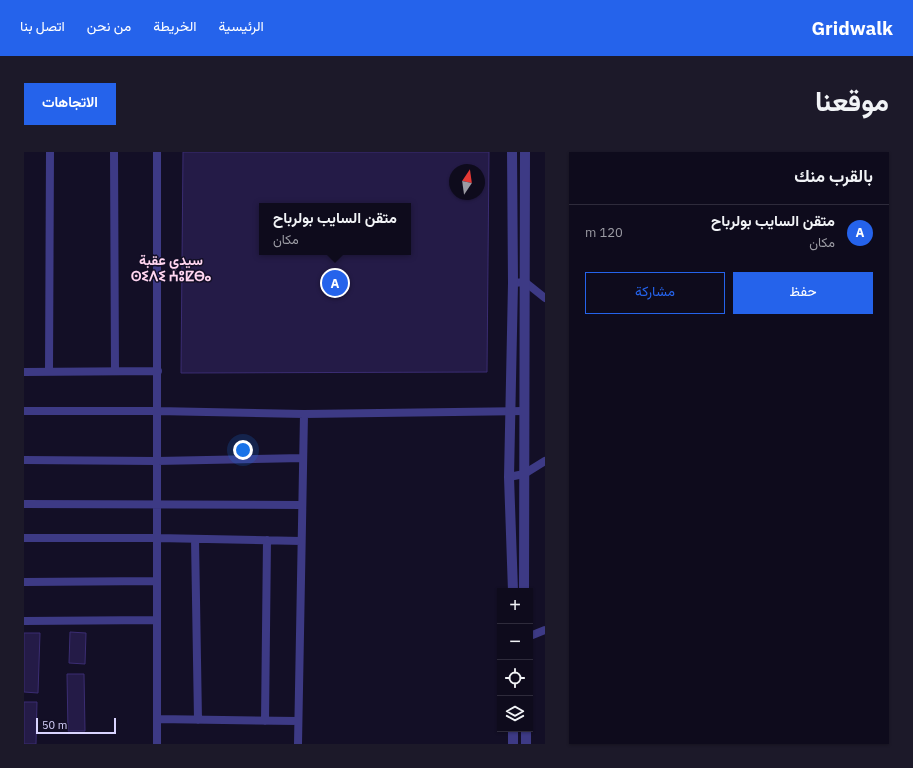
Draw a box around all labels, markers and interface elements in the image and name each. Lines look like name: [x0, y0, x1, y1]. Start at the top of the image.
text: Gridwalk: [811, 16, 893, 40]
text: اتصل بنا: [20, 17, 65, 35]
text: من نحن: [87, 17, 131, 35]
text: الخريطة: [153, 17, 197, 35]
text: الرئيسية: [219, 17, 264, 35]
text: موقعنا: [815, 82, 889, 119]
button: الاتجاهات: [24, 83, 116, 125]
north arrow: [449, 164, 485, 200]
text: بالقرب منك: [794, 165, 873, 187]
popup: [259, 203, 411, 255]
text: متقن السايب بولرباح: [273, 208, 397, 227]
text: متقن السايب بولرباح: [711, 211, 835, 230]
text: 120 m: [585, 224, 623, 241]
text: A: [856, 224, 864, 241]
text: مكان: [273, 231, 299, 248]
text: مكان: [809, 234, 835, 251]
district label: سيدي عقبة ⵙⵉⴷⵉ ⵄⵓⵇⴱⴰ: [131, 251, 212, 285]
pin: A: [322, 268, 348, 298]
button: مشاركة: [585, 272, 725, 314]
button: حفظ: [733, 272, 873, 314]
your location: [233, 440, 253, 460]
map controls: [497, 588, 533, 732]
button: +: [497, 588, 533, 624]
button: −: [497, 624, 533, 660]
button: locate: [497, 660, 533, 696]
button: layers: [497, 696, 533, 732]
scale bar: [36, 716, 116, 735]
text: 50 m: [42, 718, 67, 732]

